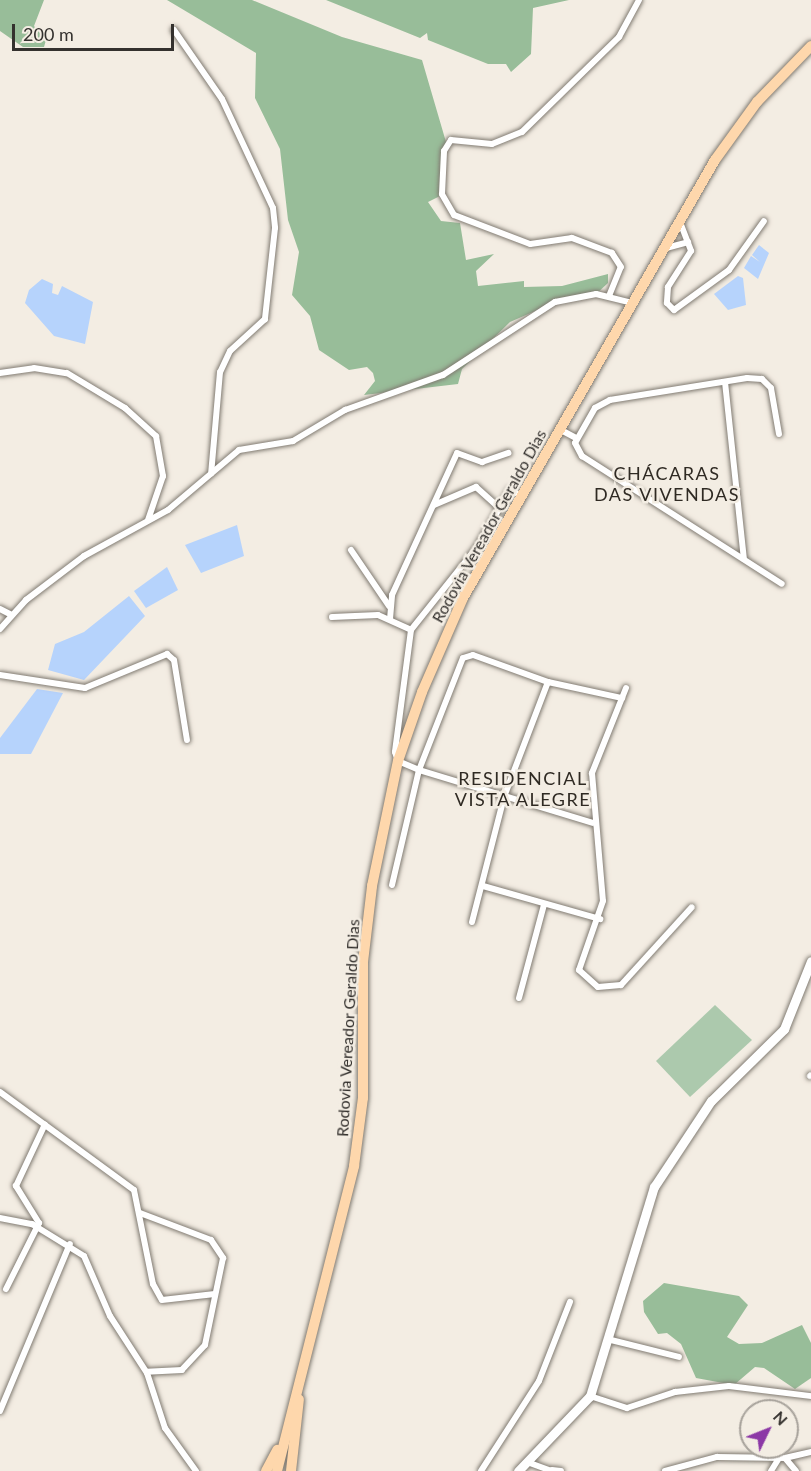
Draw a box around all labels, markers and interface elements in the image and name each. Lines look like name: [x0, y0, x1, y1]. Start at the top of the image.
scale bar: [15, 12, 177, 50]
text: 200 m: [23, 23, 74, 45]
street label: Rodovia Vereador Geraldo Dias: [428, 426, 550, 626]
district label: CHÁCARAS DAS VIVENDAS: [594, 463, 740, 506]
district label: RESIDENCIAL VISTA ALEGRE: [454, 768, 592, 810]
street label: Rodovia Vereador Geraldo Dias: [333, 918, 363, 1138]
north arrow: [739, 1399, 799, 1459]
text: N: [770, 1407, 792, 1429]

